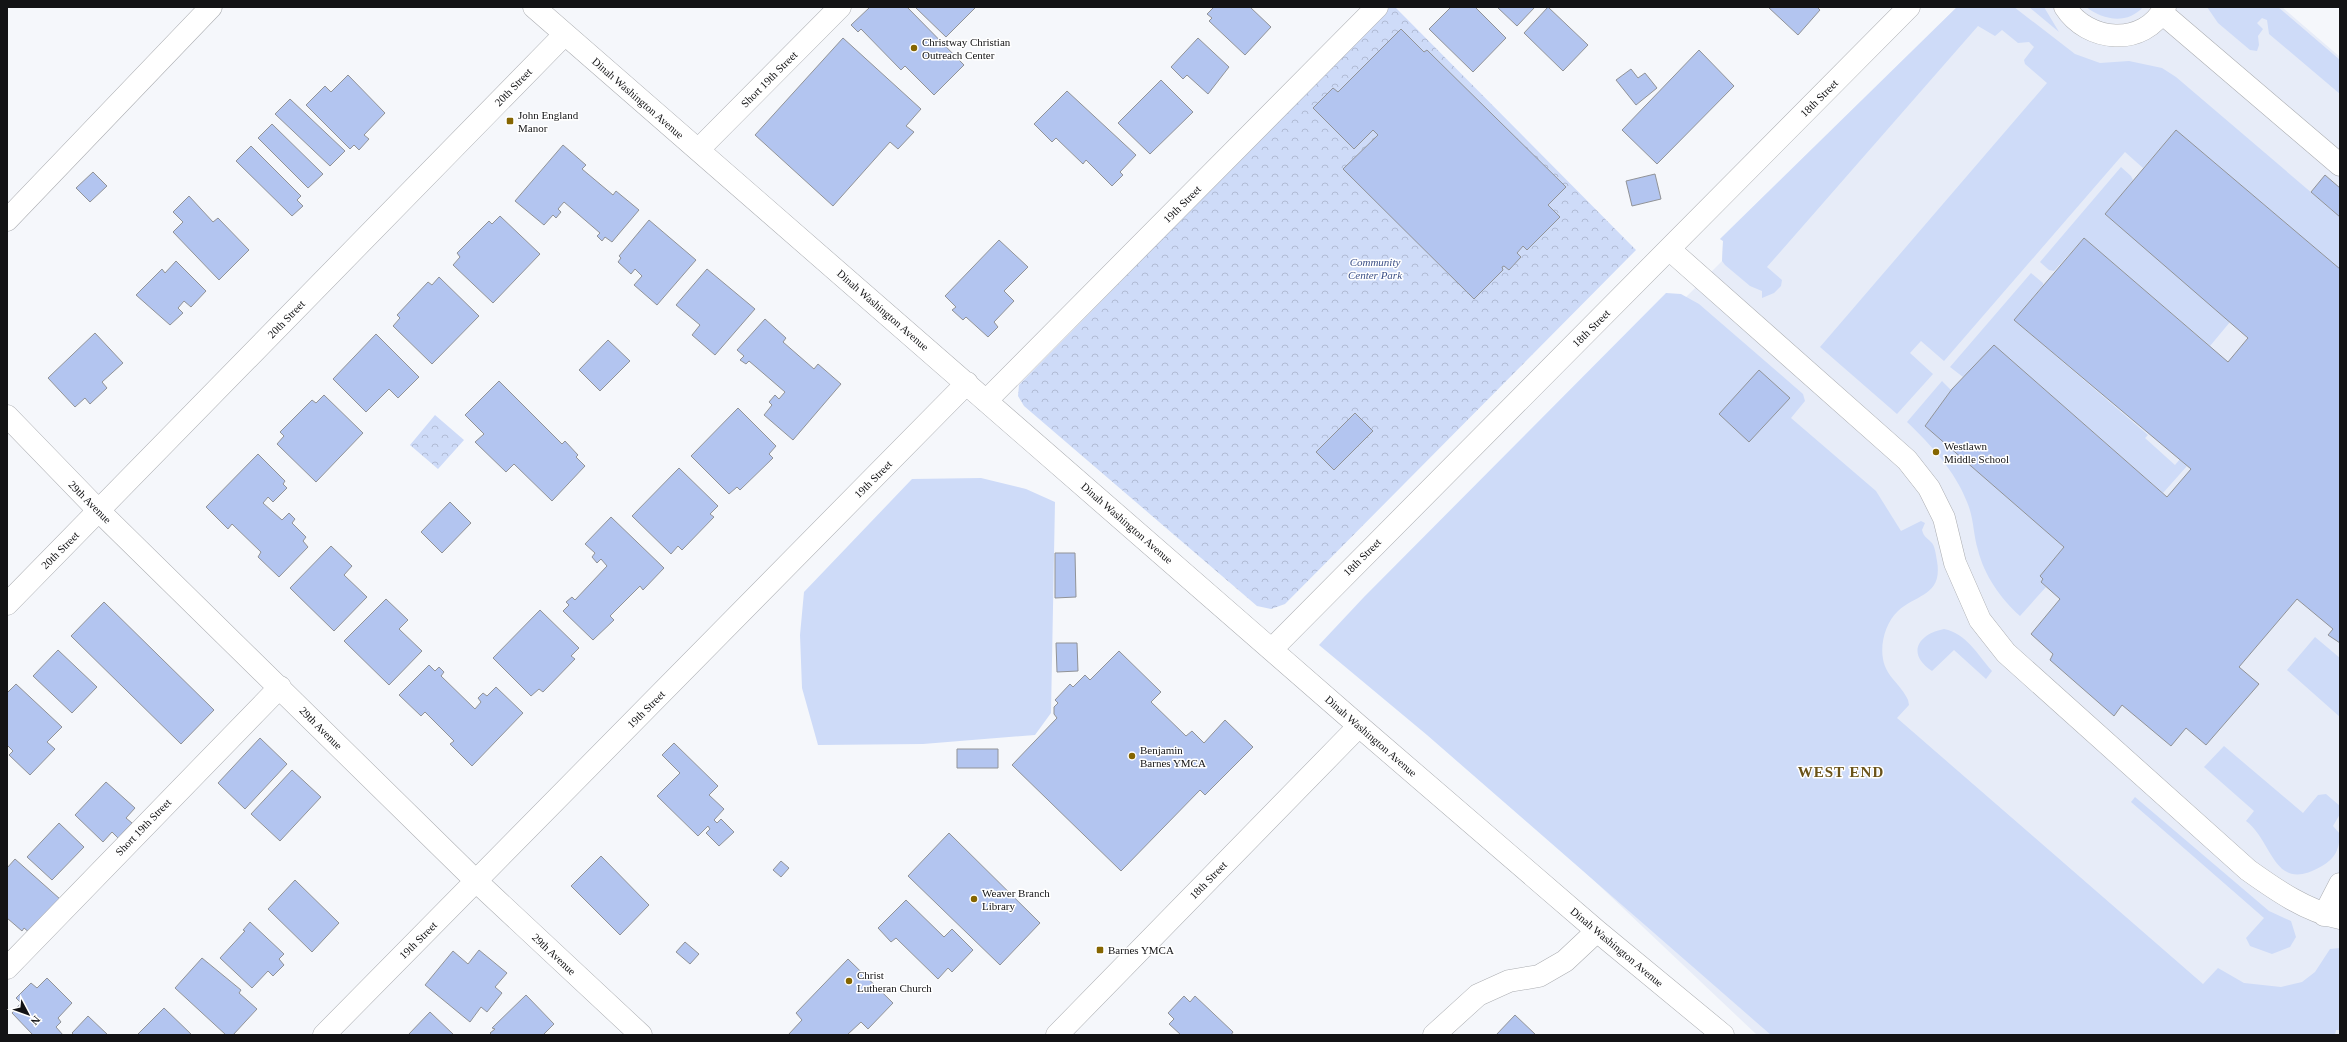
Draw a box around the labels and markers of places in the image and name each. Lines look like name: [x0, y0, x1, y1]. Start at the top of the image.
place label: Christway Christian Outreach Center: [922, 36, 1011, 61]
marker: Christway Christian Outreach Center: [909, 43, 919, 53]
place label: John England Manor: [518, 109, 579, 134]
marker: John England Manor: [505, 116, 515, 126]
place label: Westlawn Middle School: [1944, 440, 2009, 465]
marker: Westlawn Middle School: [1931, 447, 1941, 457]
place label: Benjamin Barnes YMCA: [1140, 744, 1206, 769]
marker: Benjamin Barnes YMCA: [1127, 751, 1137, 761]
place label: Weaver Branch Library: [982, 887, 1050, 912]
marker: Weaver Branch Library: [969, 894, 979, 904]
place label: Barnes YMCA: [1108, 944, 1174, 956]
marker: Barnes YMCA: [1095, 945, 1105, 955]
place label: Christ Lutheran Church: [857, 969, 932, 994]
marker: Christ Lutheran Church: [844, 976, 854, 986]

